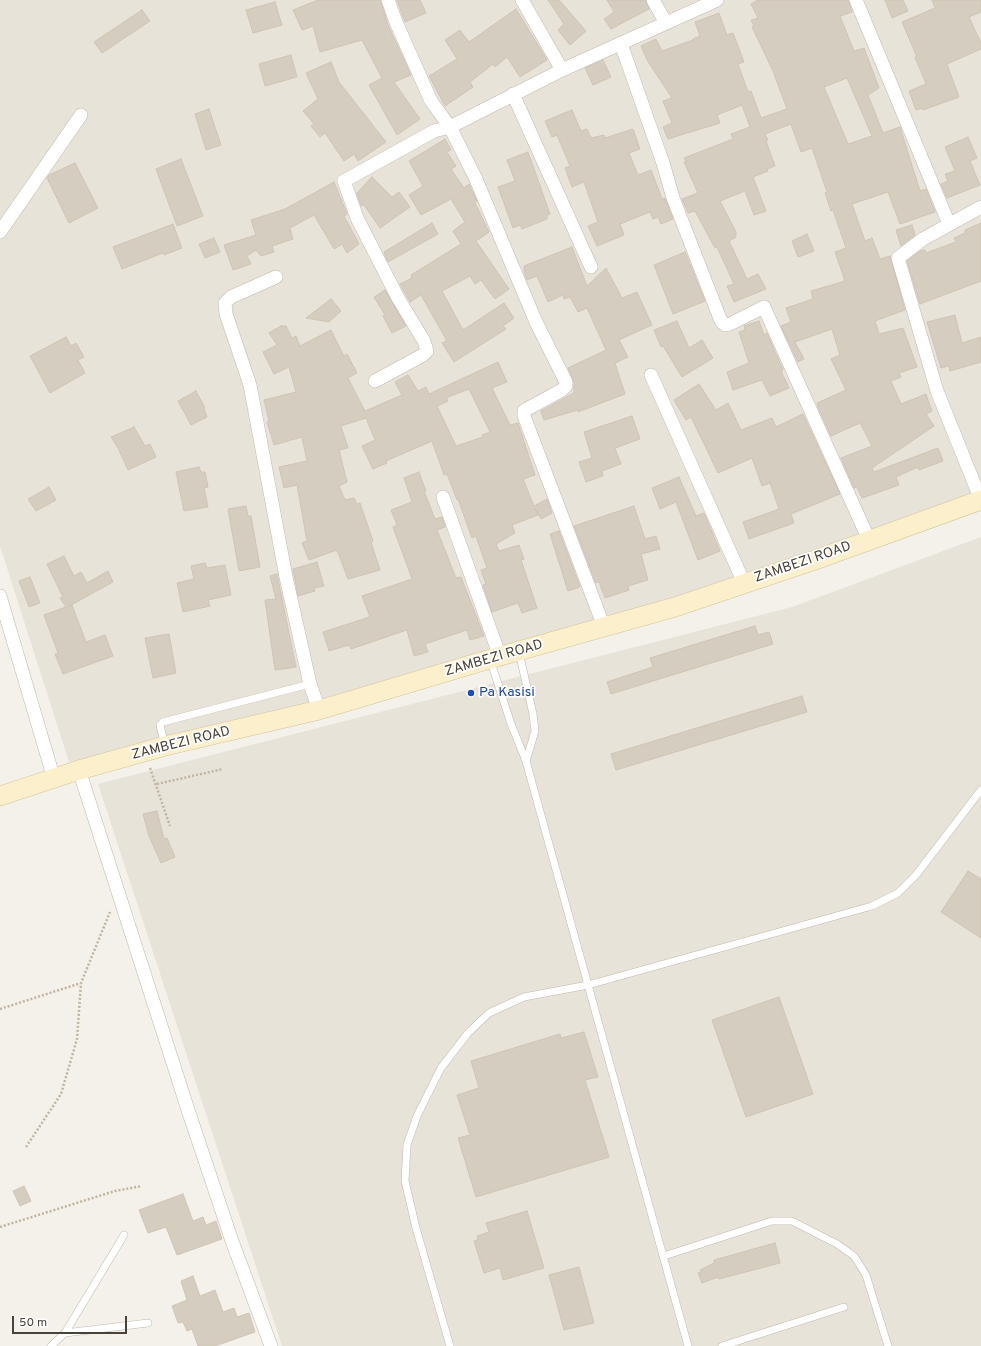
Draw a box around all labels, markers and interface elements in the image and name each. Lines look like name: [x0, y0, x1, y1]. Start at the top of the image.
street label: ZAMBEZI ROAD: [752, 539, 854, 587]
street label: ZAMBEZI ROAD: [443, 637, 545, 681]
place label: Pa Kasisi: [479, 685, 535, 701]
marker: Pa Kasisi: [466, 688, 476, 698]
street label: ZAMBEZI ROAD: [130, 724, 232, 764]
scale bar: [14, 1308, 129, 1334]
text: 50 m: [19, 1315, 47, 1331]

